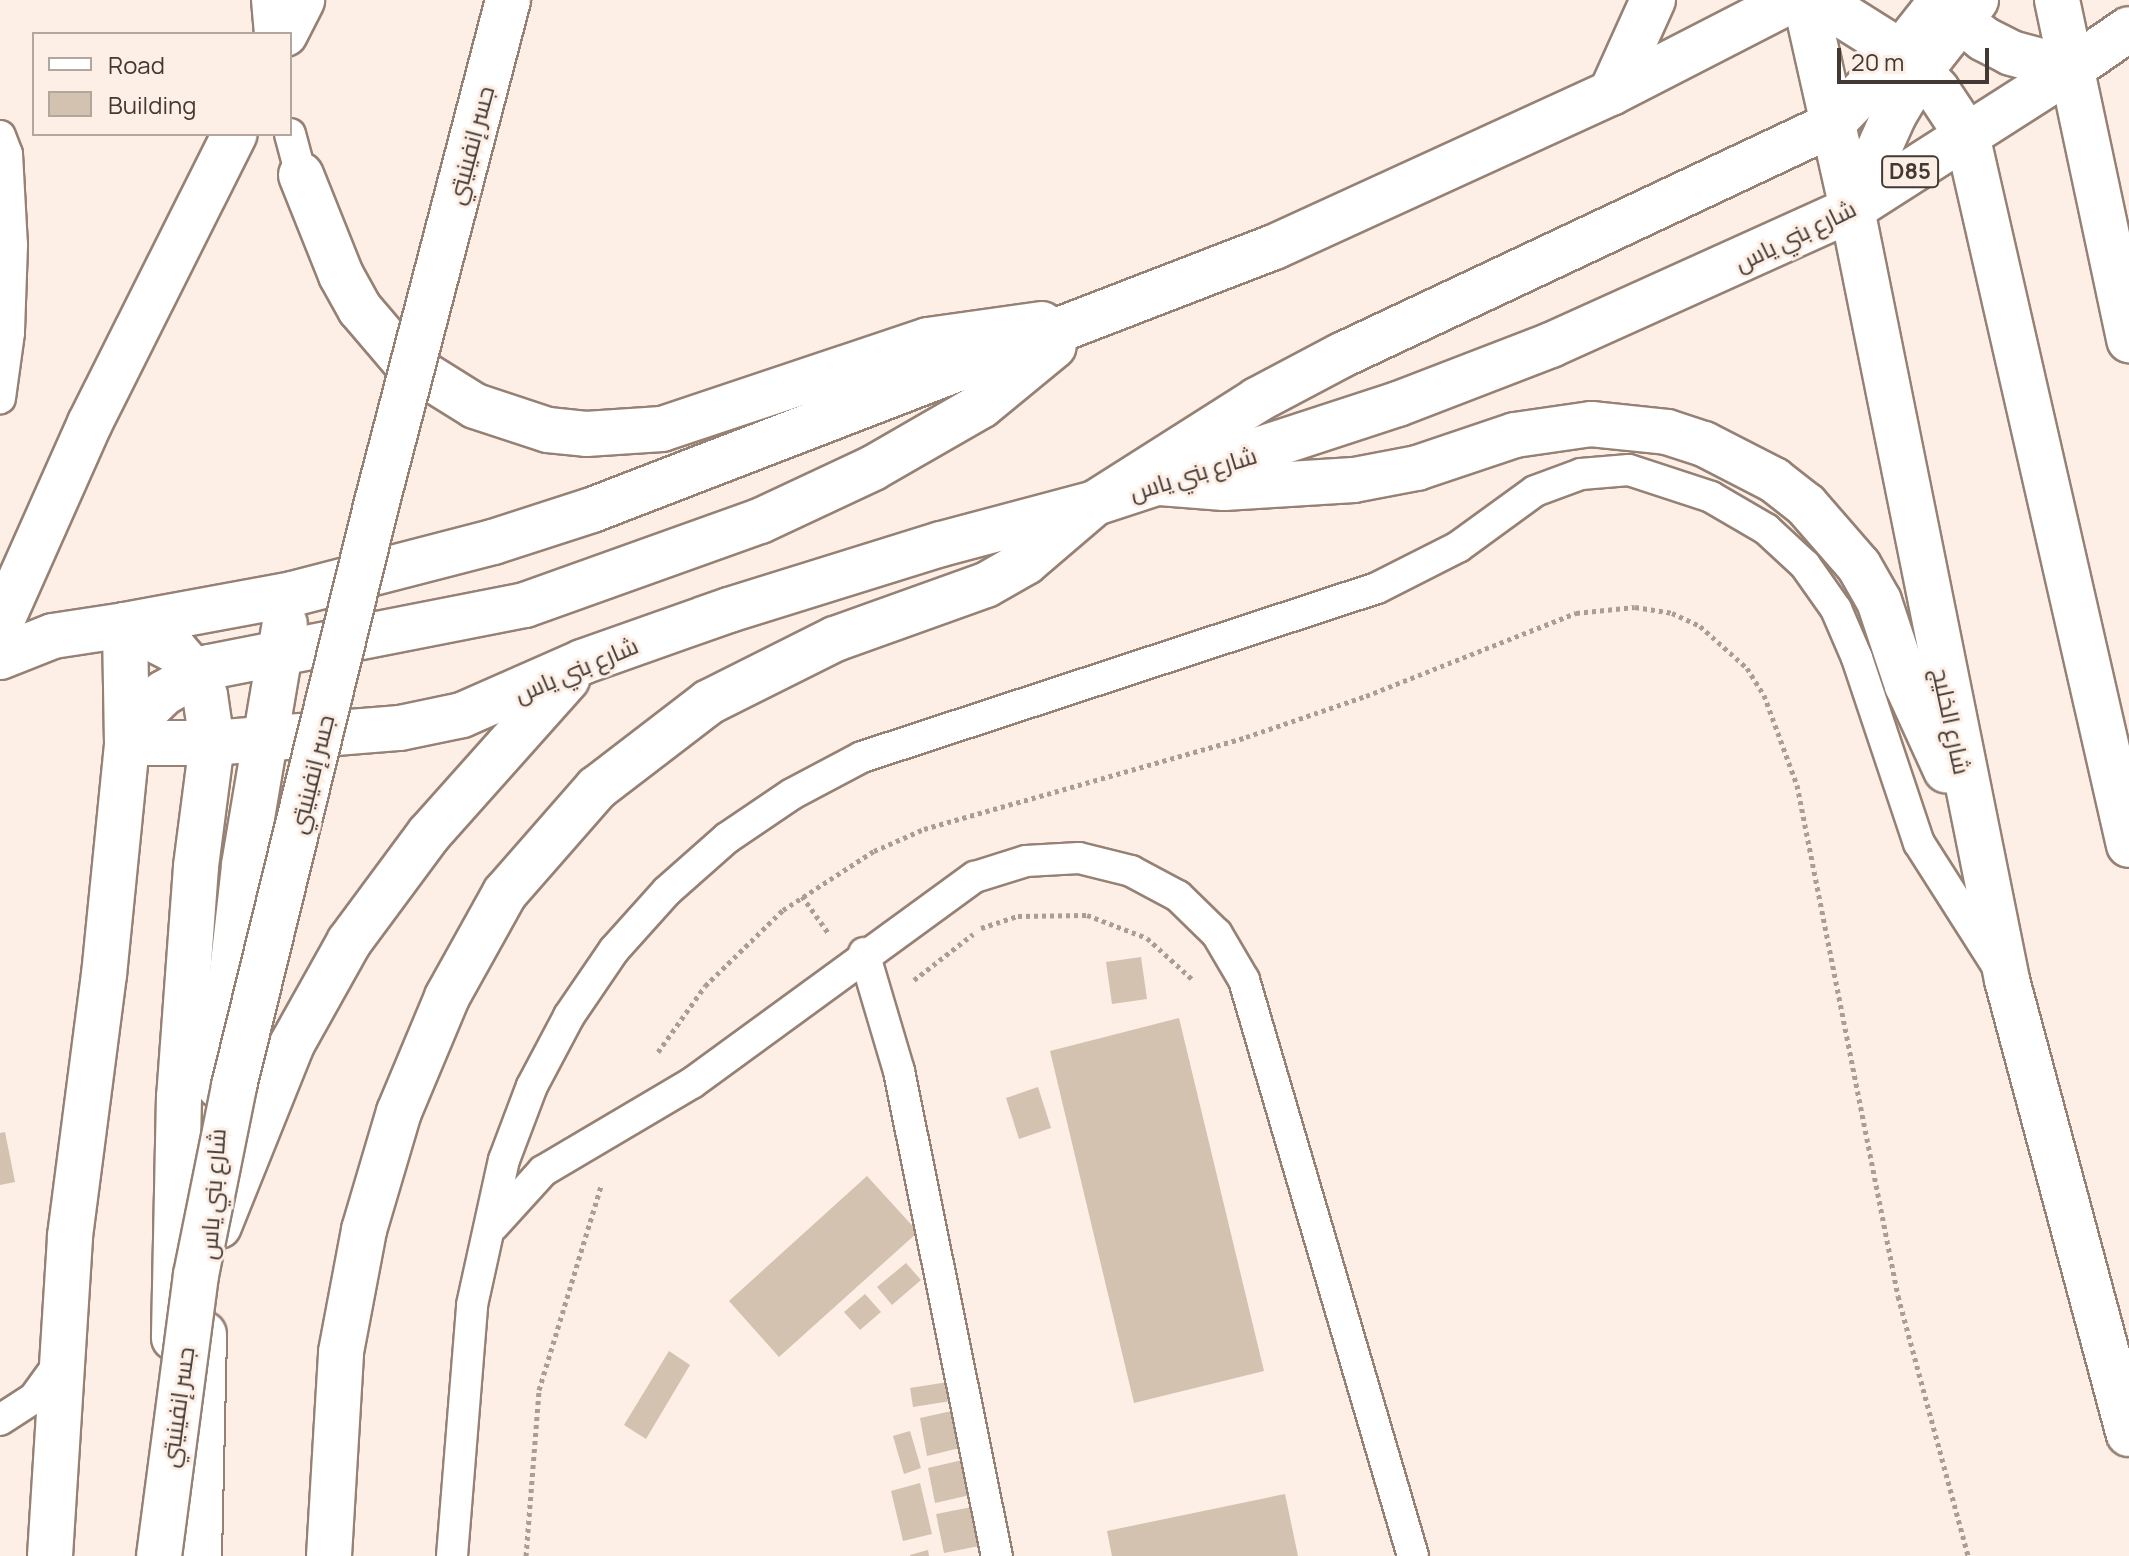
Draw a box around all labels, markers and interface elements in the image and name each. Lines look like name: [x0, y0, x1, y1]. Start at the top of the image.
legend: [32, 32, 292, 136]
scale bar: [1841, 32, 1993, 82]
text: 20 m: [1851, 45, 1904, 78]
text: Road: [108, 48, 165, 81]
street label: جسر إنفينيتي: [440, 83, 500, 207]
text: Building: [108, 88, 196, 121]
road number: D85: [1880, 154, 1940, 190]
street label: شارع بني ياس: [1729, 193, 1861, 277]
street label: شارع بني ياس: [1126, 440, 1260, 506]
street label: شارع بني ياس: [510, 630, 642, 708]
street label: شارع الخليج: [1927, 665, 1977, 777]
street label: جسر إنفينيتي: [282, 712, 340, 836]
street label: شارع بني ياس: [193, 1127, 231, 1261]
street label: جسر إنفينيتي: [154, 1345, 200, 1469]

